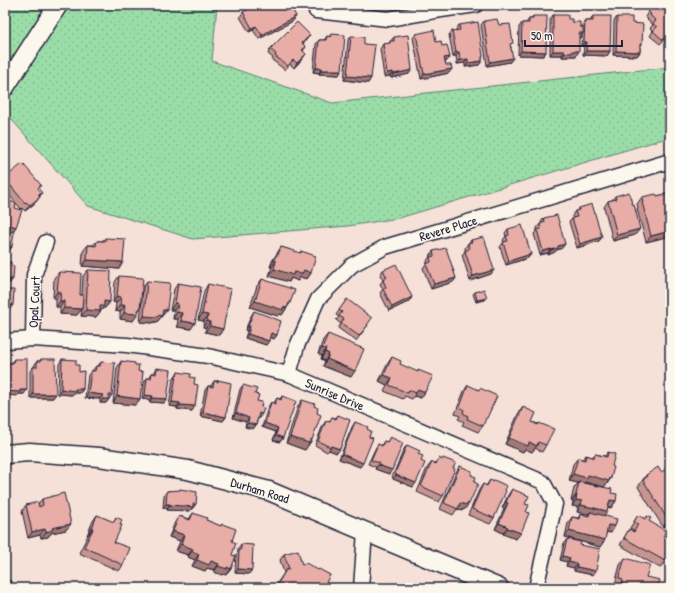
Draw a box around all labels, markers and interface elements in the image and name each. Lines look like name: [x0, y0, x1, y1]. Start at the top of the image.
scale bar: [525, 22, 622, 48]
text: 50 m: [531, 27, 552, 44]
street label: Revere Place: [417, 211, 479, 245]
street label: Opal Court: [24, 275, 44, 328]
street label: Sunrise Drive: [303, 373, 367, 415]
street label: Durham Road: [229, 473, 291, 507]

